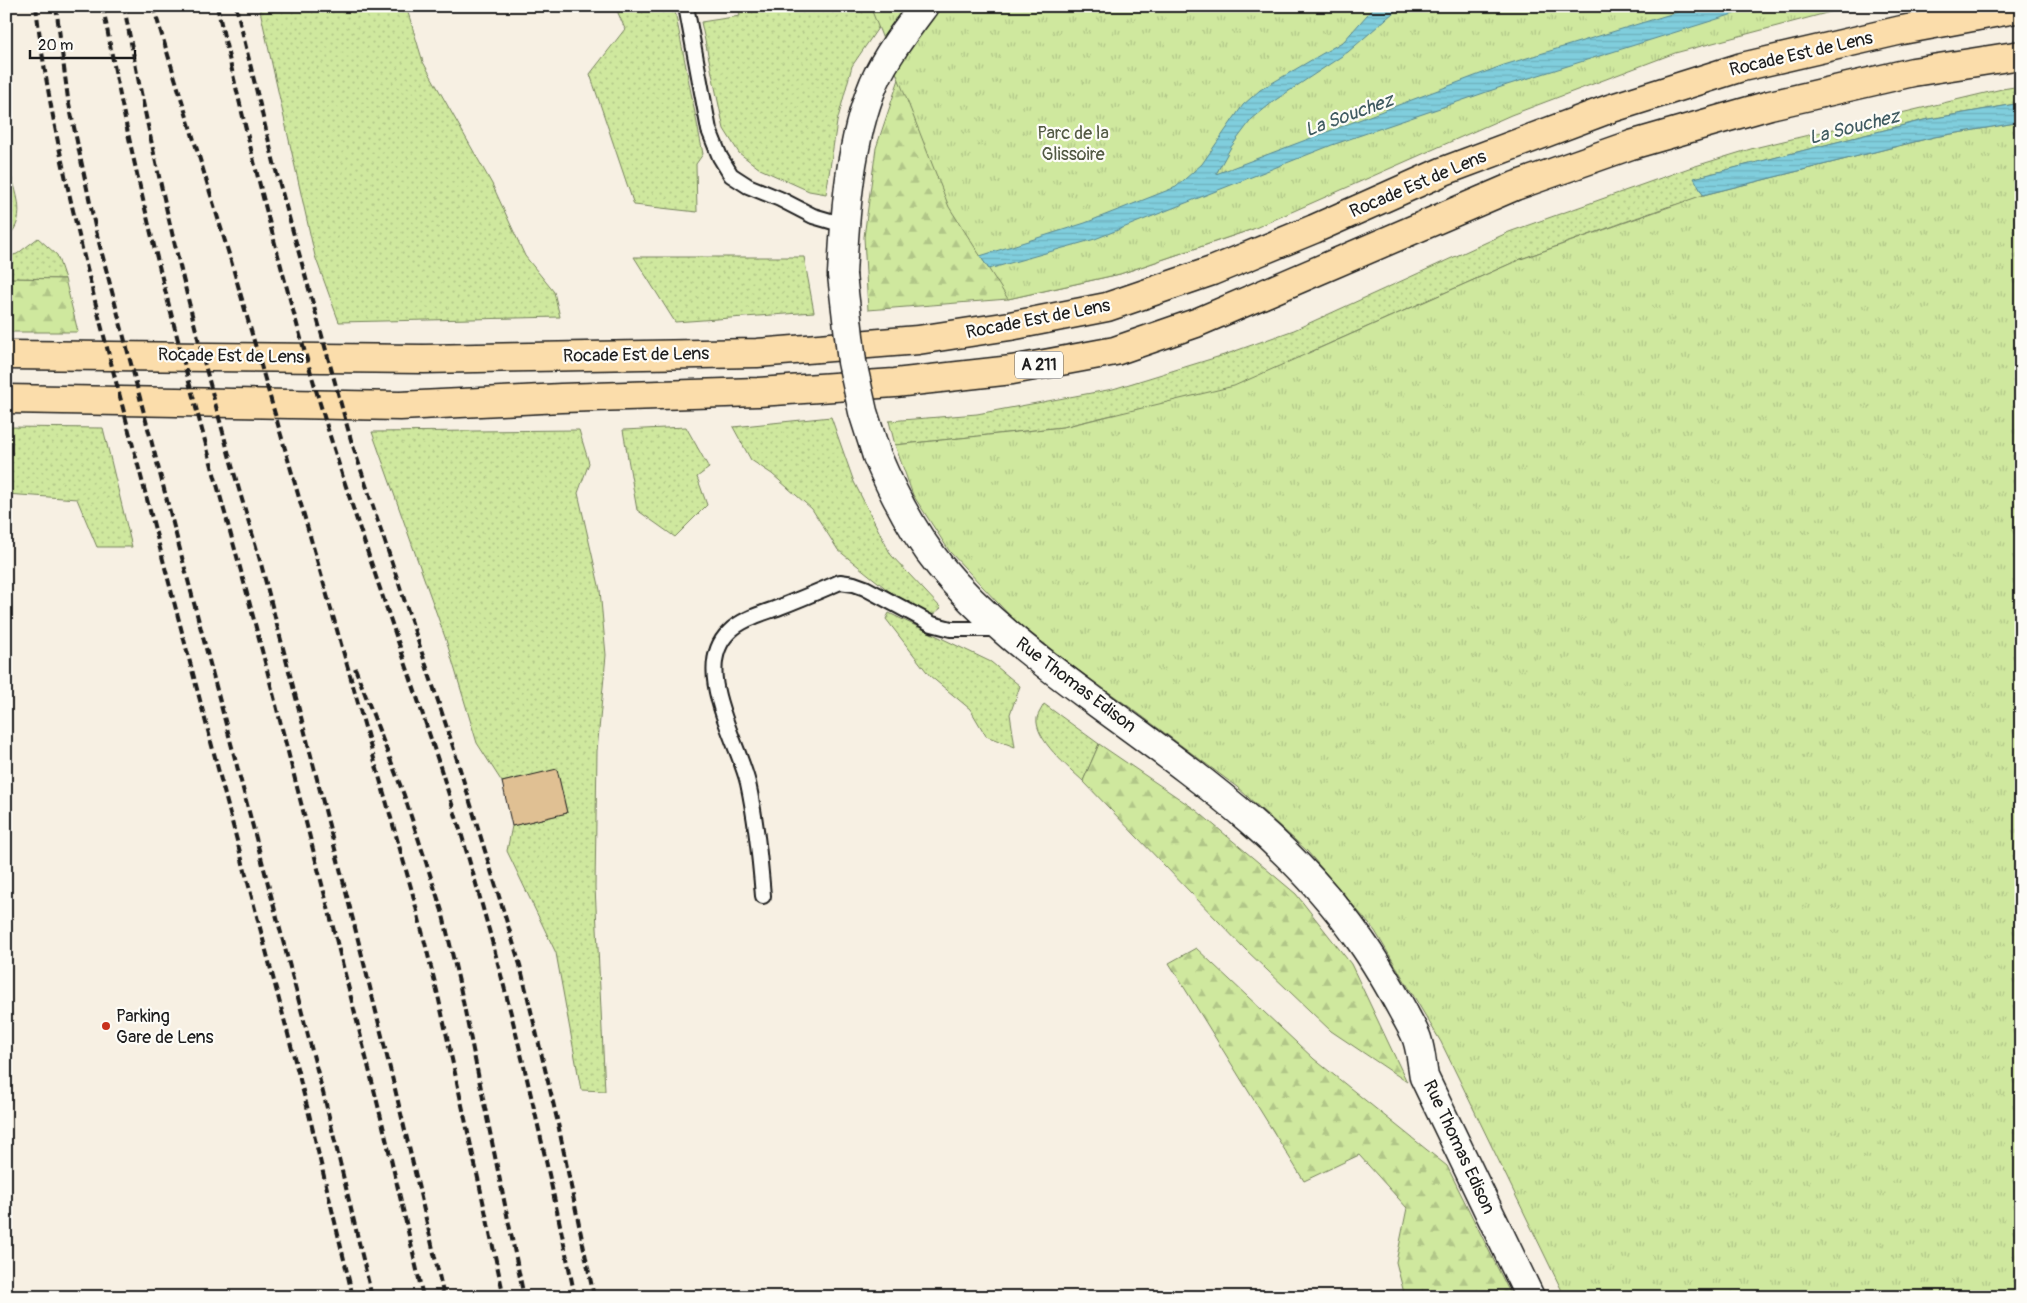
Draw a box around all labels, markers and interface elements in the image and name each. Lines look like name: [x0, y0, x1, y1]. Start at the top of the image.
street label: Rocade Est de Lens: [1727, 26, 1875, 82]
scale bar: [30, 28, 135, 60]
text: 20 m: [38, 36, 73, 55]
water label: La Souchez: [1302, 87, 1398, 142]
water label: La Souchez: [1806, 104, 1904, 150]
park label: Parc de la Glissoire: [1037, 122, 1109, 166]
street label: Rocade Est de Lens: [1346, 145, 1490, 223]
street label: Rocade Est de Lens: [964, 294, 1112, 344]
street label: Rocade Est de Lens: [563, 342, 709, 368]
street label: Rocade Est de Lens: [158, 343, 304, 369]
road number: A 211: [1015, 352, 1063, 378]
street label: Rue Thomas Edison: [1011, 632, 1141, 738]
place label: Parking Gare de Lens: [116, 1005, 213, 1049]
marker: Parking Gare de Lens: [100, 1020, 112, 1032]
street label: Rue Thomas Edison: [1418, 1076, 1500, 1218]

